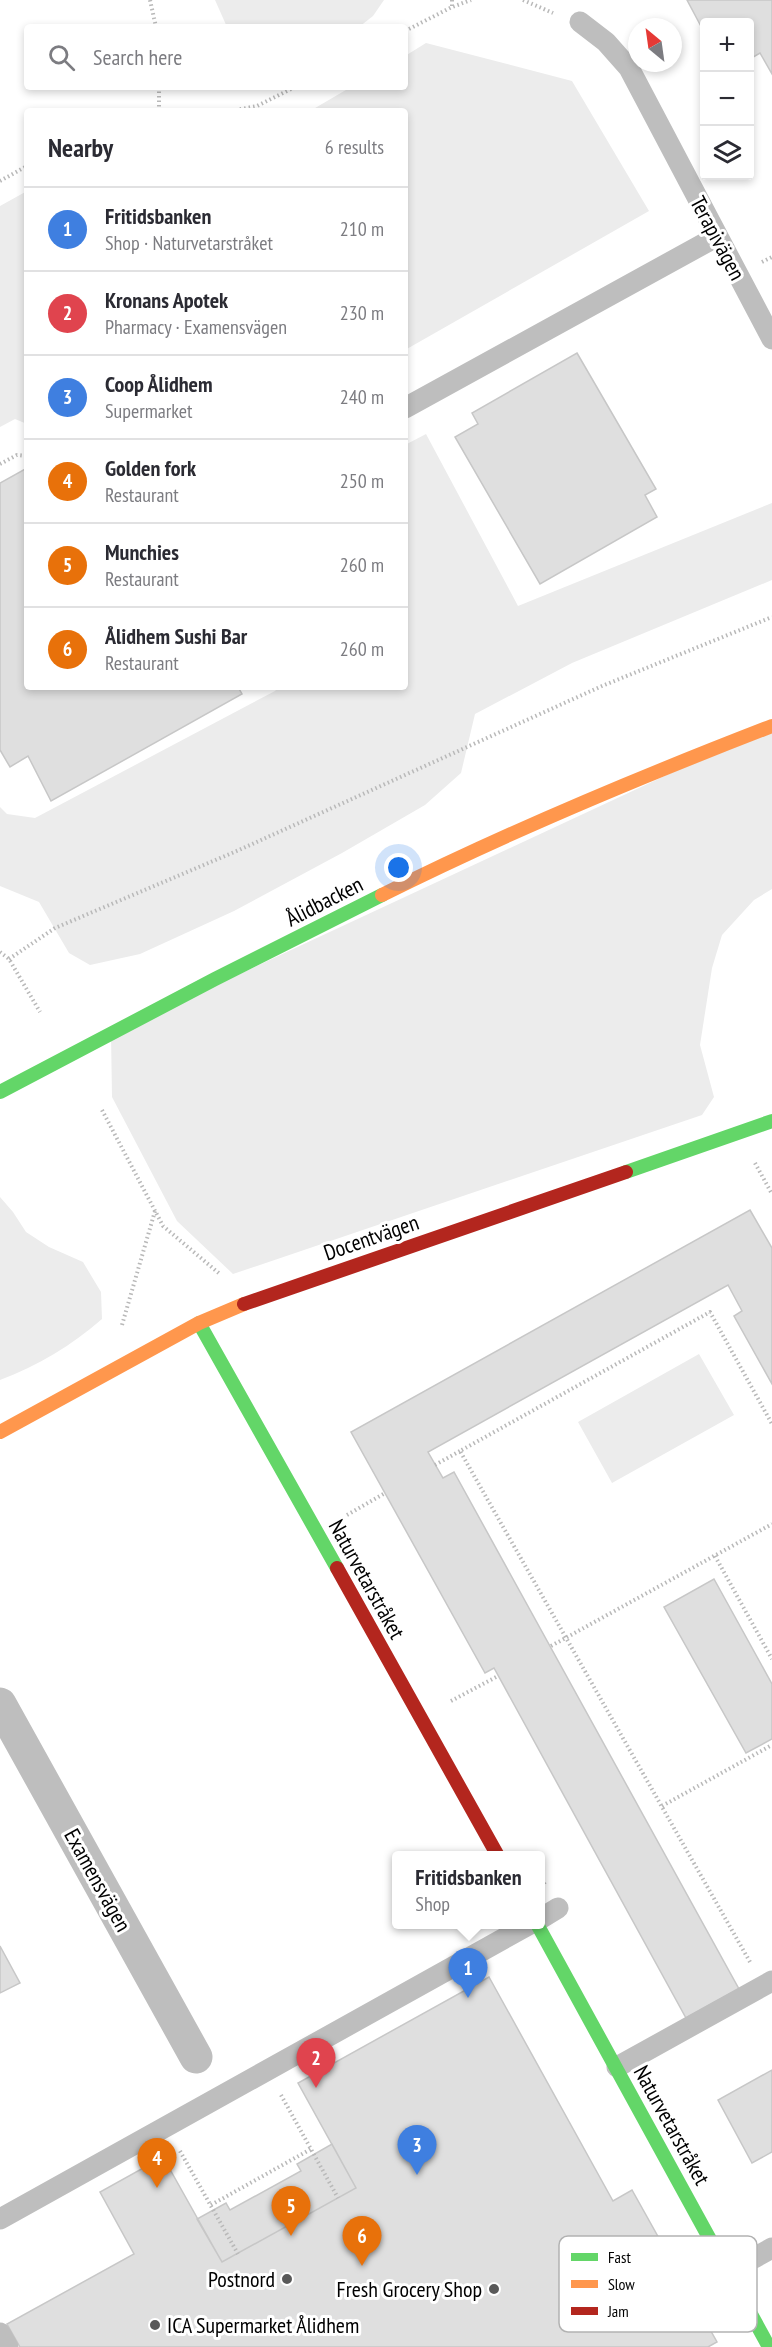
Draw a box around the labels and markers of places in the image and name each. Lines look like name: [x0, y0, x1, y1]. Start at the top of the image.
pin: 1: [448, 1948, 488, 1998]
pin: 2: [296, 2038, 336, 2088]
pin: 3: [398, 2126, 436, 2175]
pin: 4: [138, 2138, 176, 2188]
pin: 5: [272, 2186, 310, 2236]
pin: 6: [342, 2216, 382, 2266]
place label: Postnord: [208, 2265, 275, 2293]
marker: Postnord: [280, 2272, 294, 2286]
place label: Fresh Grocery Shop: [337, 2275, 482, 2303]
marker: Fresh Grocery Shop: [487, 2282, 501, 2296]
place label: ICA Supermarket Ålidhem: [167, 2311, 359, 2339]
marker: ICA Supermarket Ålidhem: [148, 2318, 162, 2332]

